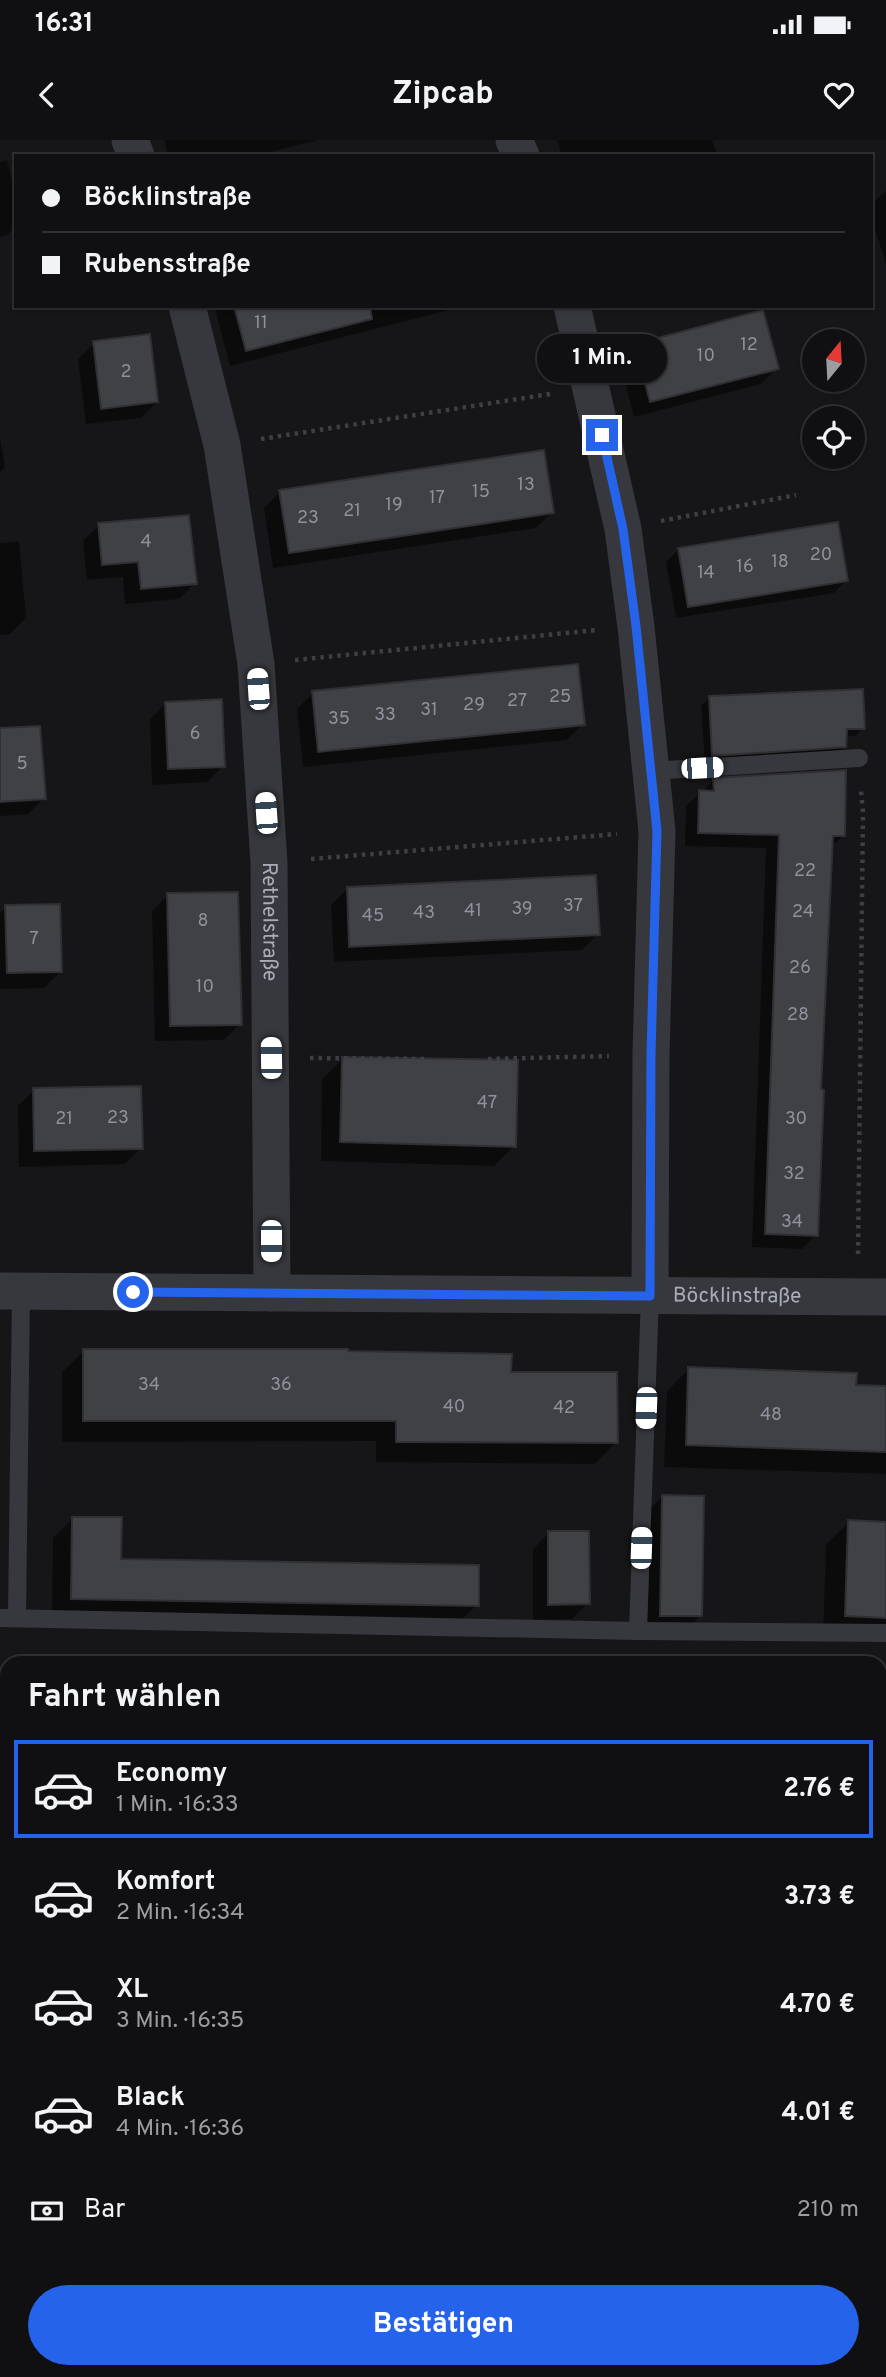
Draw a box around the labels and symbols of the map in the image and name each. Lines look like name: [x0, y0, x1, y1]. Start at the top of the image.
house number: 11: [254, 312, 268, 335]
north arrow: [802, 329, 864, 392]
callout: 1 Min.: [537, 334, 667, 383]
house number: 12: [740, 334, 758, 357]
house number: 10: [697, 345, 715, 368]
house number: 2: [120, 361, 132, 384]
route end: [586, 419, 618, 451]
house number: 13: [517, 474, 535, 497]
house number: 15: [472, 481, 490, 504]
house number: 17: [429, 487, 445, 510]
house number: 19: [385, 494, 403, 517]
house number: 21: [343, 500, 361, 523]
house number: 23: [297, 507, 319, 530]
house number: 4: [140, 531, 152, 554]
house number: 20: [810, 544, 832, 567]
house number: 18: [771, 551, 789, 574]
house number: 16: [736, 556, 754, 579]
house number: 14: [697, 562, 715, 585]
car: [247, 667, 270, 711]
house number: 25: [549, 686, 571, 709]
house number: 27: [507, 690, 527, 713]
house number: 29: [463, 694, 485, 717]
house number: 31: [420, 699, 438, 722]
house number: 33: [374, 704, 396, 727]
house number: 35: [328, 708, 350, 731]
house number: 6: [190, 723, 200, 746]
house number: 5: [16, 753, 28, 776]
car: [681, 756, 724, 780]
car: [255, 791, 278, 835]
house number: 22: [794, 860, 816, 883]
street label: Rethelstraße: [255, 862, 283, 981]
house number: 37: [563, 895, 583, 918]
house number: 39: [511, 898, 533, 921]
house number: 41: [464, 900, 482, 923]
house number: 24: [792, 901, 814, 924]
house number: 43: [413, 902, 435, 925]
house number: 45: [362, 905, 384, 928]
house number: 8: [198, 910, 209, 933]
house number: 7: [29, 928, 39, 951]
house number: 26: [789, 957, 811, 980]
house number: 10: [196, 976, 214, 999]
house number: 28: [787, 1004, 809, 1027]
car: [261, 1037, 282, 1079]
house number: 47: [477, 1092, 497, 1115]
house number: 23: [107, 1107, 129, 1130]
house number: 21: [55, 1108, 73, 1131]
house number: 30: [785, 1108, 807, 1131]
house number: 32: [783, 1163, 805, 1186]
house number: 34: [781, 1211, 803, 1234]
car: [261, 1220, 282, 1262]
route start: [117, 1276, 149, 1308]
street label: Böcklinstraße: [673, 1282, 801, 1310]
house number: 34: [138, 1374, 160, 1397]
house number: 36: [270, 1374, 292, 1397]
car: [635, 1387, 658, 1429]
house number: 40: [443, 1396, 465, 1419]
house number: 42: [553, 1397, 575, 1420]
house number: 48: [760, 1404, 782, 1427]
car: [630, 1527, 653, 1569]

